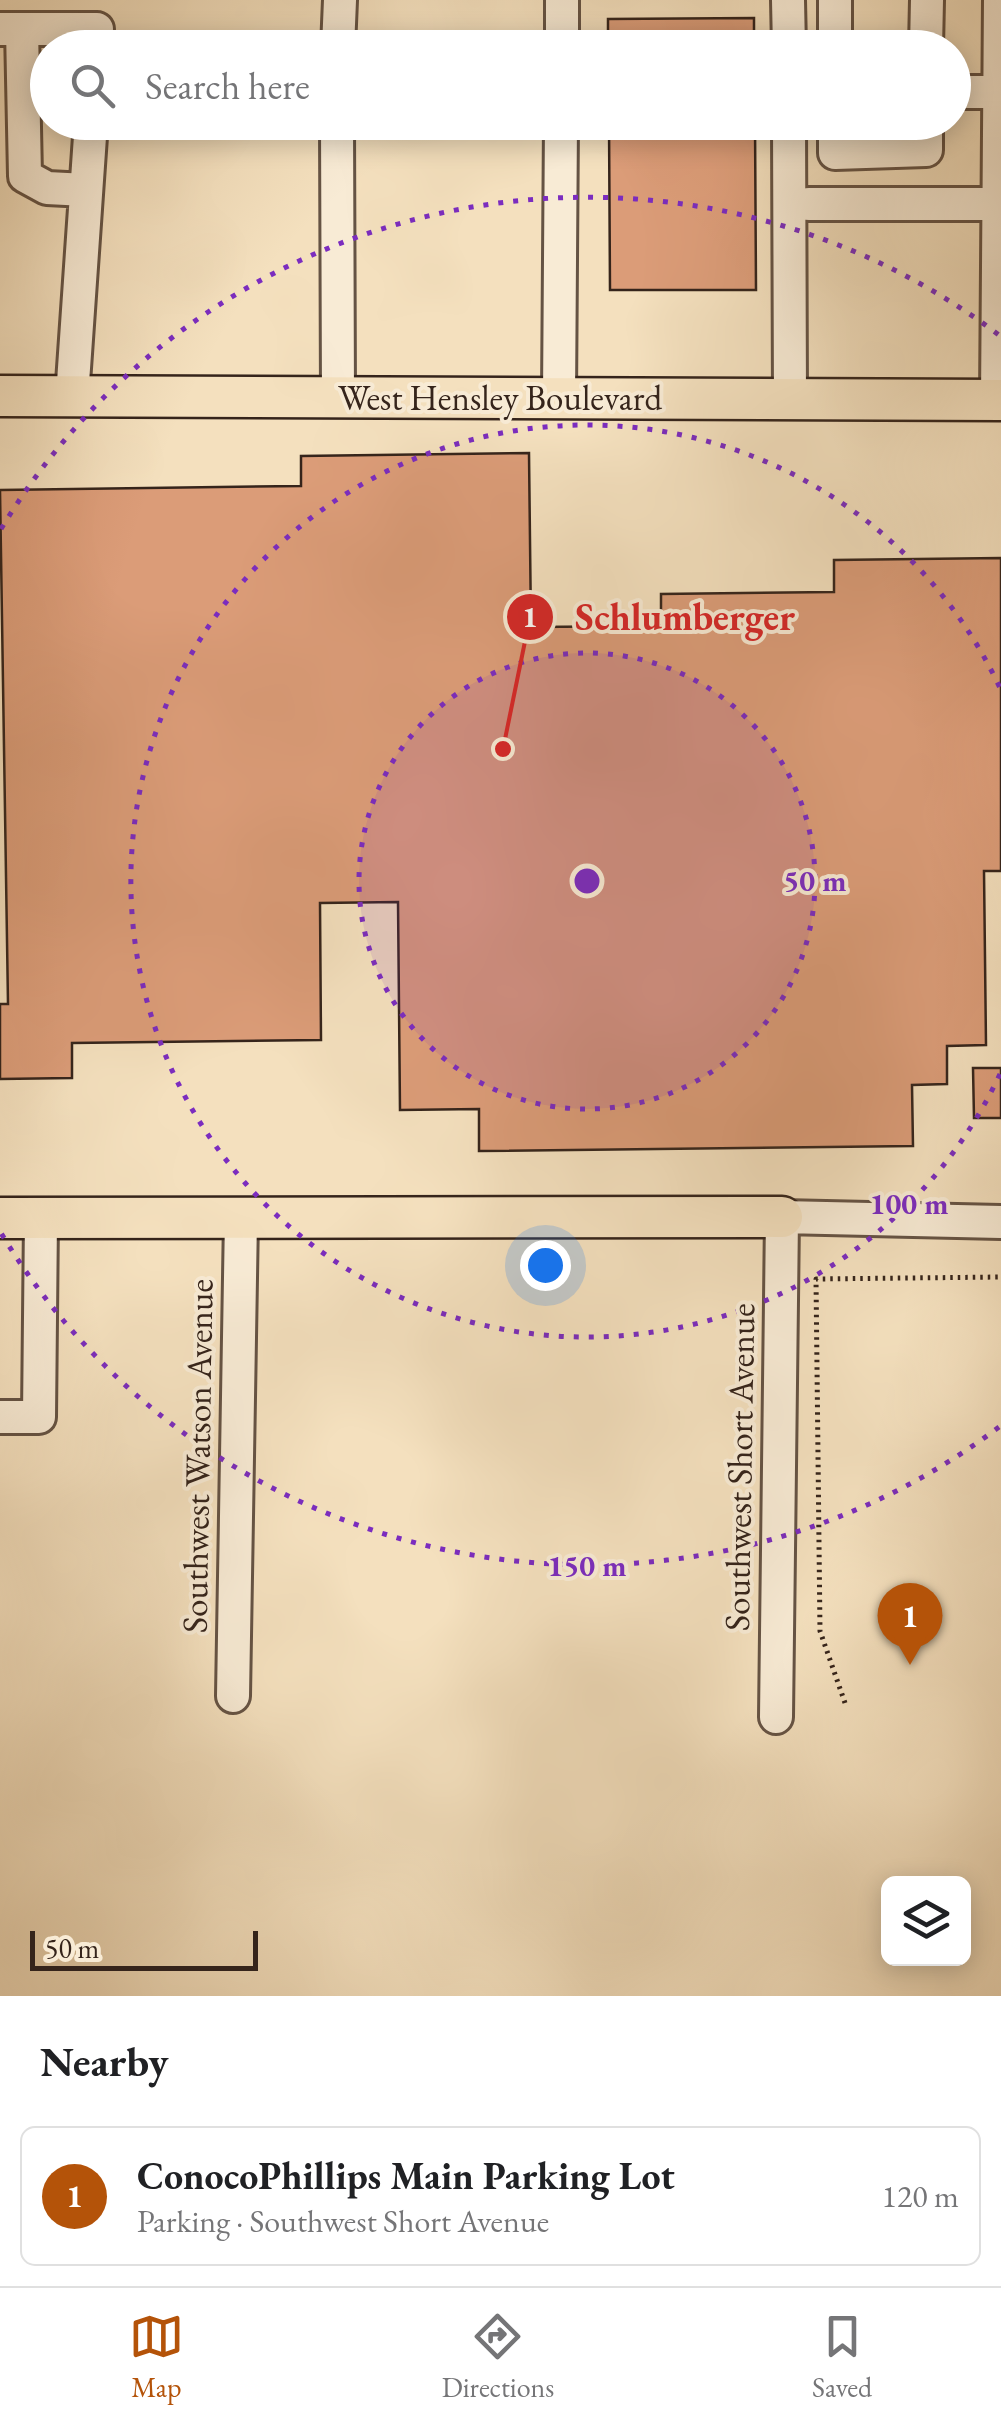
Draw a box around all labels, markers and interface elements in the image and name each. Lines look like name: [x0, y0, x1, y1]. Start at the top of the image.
search box: [30, 30, 971, 140]
icon: search: [65, 58, 120, 113]
text: Search here: [145, 61, 310, 110]
street label: West Hensley Boulevard: [338, 375, 662, 420]
callout: Schlumberger: [505, 583, 815, 651]
text: Schlumberger: [575, 592, 795, 641]
text: 1: [522, 597, 538, 636]
text: 50 m: [783, 861, 847, 900]
centre of rings: [569, 863, 605, 899]
text: 100 m: [870, 1184, 948, 1223]
your location: [520, 1240, 571, 1291]
street label: Southwest Watson Avenue: [171, 1278, 223, 1634]
street label: Southwest Short Avenue: [714, 1303, 764, 1631]
text: 150 m: [548, 1546, 626, 1585]
pin: 1: [878, 1582, 942, 1665]
map controls: [881, 1876, 971, 1966]
button: layers: [881, 1876, 971, 1966]
scale bar: [30, 1926, 258, 1970]
text: 50 m: [45, 1930, 99, 1966]
text: Nearby: [40, 2034, 169, 2089]
text: ConocoPhillips Main Parking Lot: [137, 2151, 675, 2200]
text: 1: [66, 2175, 83, 2217]
text: 120 m: [882, 2175, 959, 2217]
text: Parking · Southwest Short Avenue: [137, 2200, 549, 2242]
tab: Map: [129, 2309, 184, 2405]
tab: Directions: [442, 2309, 554, 2405]
tab: Saved: [812, 2309, 872, 2405]

